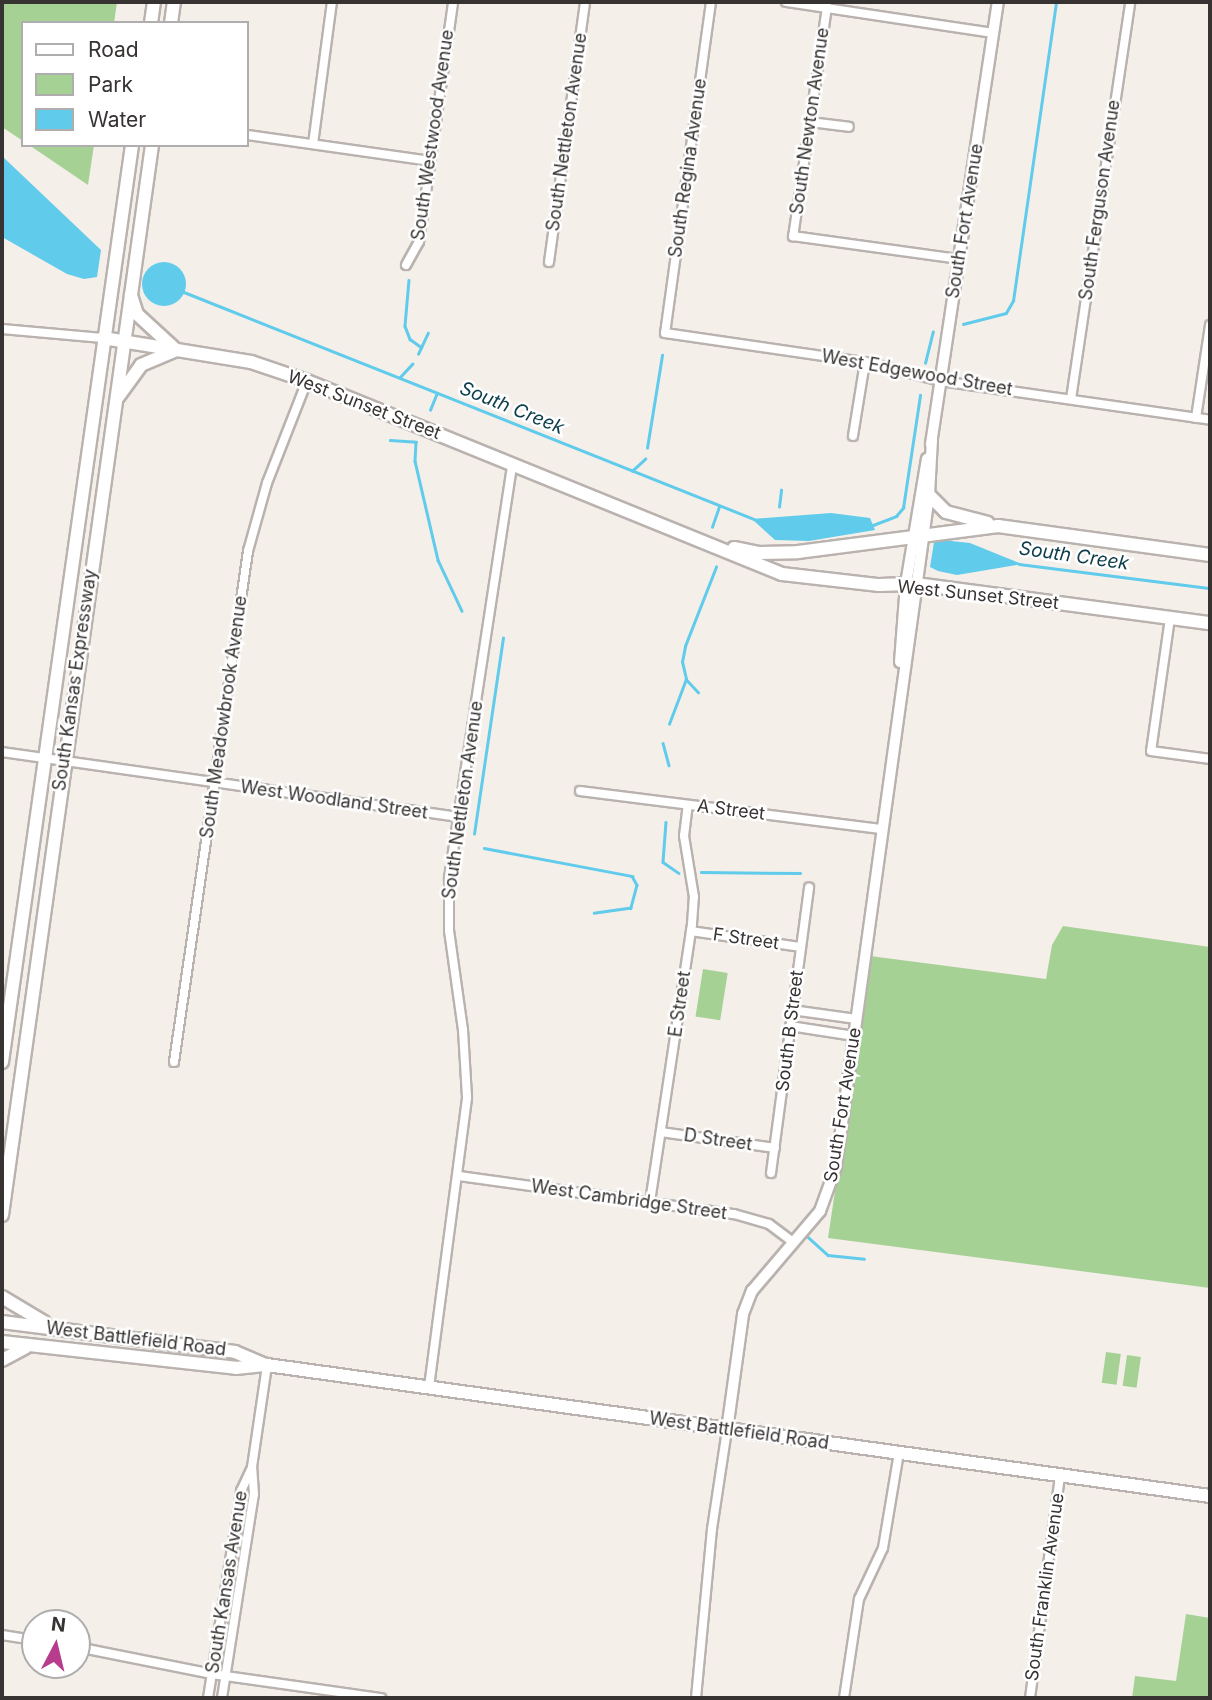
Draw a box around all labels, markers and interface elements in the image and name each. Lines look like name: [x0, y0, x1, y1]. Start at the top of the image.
legend: [21, 21, 248, 147]
street label: South Newton Avenue: [786, 26, 834, 216]
street label: South Westwood Avenue: [407, 28, 459, 242]
street label: South Nettleton Avenue: [542, 31, 592, 233]
text: Road: [88, 37, 139, 62]
text: Park: [88, 72, 133, 97]
street label: South Regina Avenue: [665, 77, 711, 259]
street label: South Ferguson Avenue: [1075, 98, 1125, 302]
text: Water: [88, 107, 146, 132]
street label: South Fort Avenue: [942, 142, 988, 300]
street label: West Edgewood Street: [820, 346, 1014, 400]
street label: West Sunset Street: [284, 366, 444, 444]
water label: South Creek: [456, 377, 568, 439]
water label: South Creek: [1018, 537, 1130, 575]
street label: South Kansas Expressway: [49, 568, 101, 792]
street label: West Sunset Street: [896, 576, 1060, 614]
street label: South Meadowbrook Avenue: [196, 594, 252, 840]
street label: South Nettleton Avenue: [438, 699, 488, 901]
street label: West Woodland Street: [239, 776, 429, 824]
street label: A Street: [696, 795, 766, 825]
street label: F Street: [712, 924, 780, 954]
street label: E Street: [665, 969, 695, 1039]
street label: South B Street: [772, 969, 808, 1093]
street label: South Fort Avenue: [820, 1026, 866, 1184]
street label: D Street: [682, 1125, 754, 1155]
street label: West Cambridge Street: [530, 1176, 728, 1224]
street label: West Battlefield Road: [45, 1317, 227, 1361]
street label: West Battlefield Road: [648, 1408, 830, 1454]
street label: South Kansas Avenue: [202, 1489, 252, 1675]
street label: South Franklin Avenue: [1021, 1492, 1069, 1682]
north arrow: [21, 1609, 91, 1679]
text: N: [50, 1612, 67, 1637]

